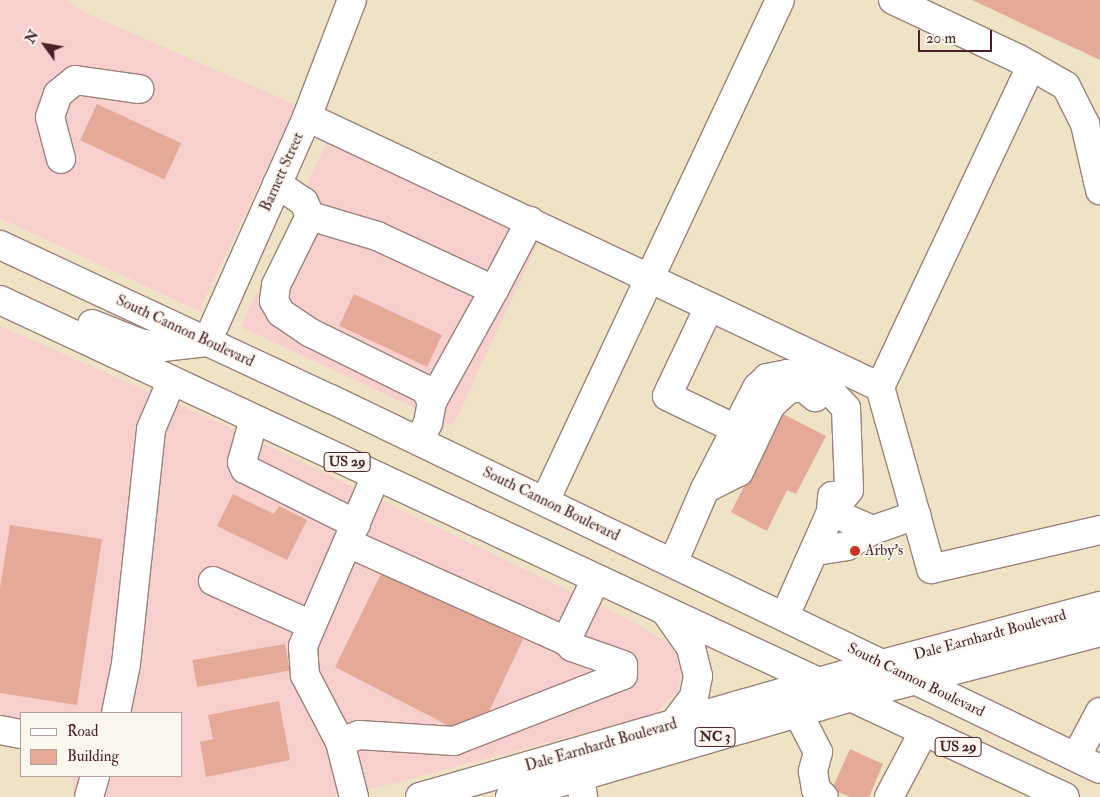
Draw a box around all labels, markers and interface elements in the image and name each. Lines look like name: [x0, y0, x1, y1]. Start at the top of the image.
north arrow: [20, 20, 70, 70]
scale bar: [920, 20, 994, 52]
text: N: [21, 27, 42, 47]
text: 20 m: [926, 29, 956, 48]
street label: Barnett Street: [257, 130, 307, 214]
street label: South Cannon Boulevard: [113, 291, 257, 371]
road number: US 29: [323, 451, 371, 474]
street label: South Cannon Boulevard: [480, 463, 622, 545]
place label: Arby's: [865, 542, 903, 560]
marker: Arby's: [849, 545, 861, 557]
street label: Dale Earnhardt Boulevard: [912, 606, 1068, 664]
street label: South Cannon Boulevard: [845, 639, 987, 721]
legend: [20, 712, 182, 777]
street label: Dale Earnhardt Boulevard: [523, 715, 679, 775]
text: Road: [67, 722, 98, 741]
road number: NC 3: [694, 726, 736, 749]
road number: US 29: [934, 736, 982, 759]
text: Building: [67, 747, 119, 766]

